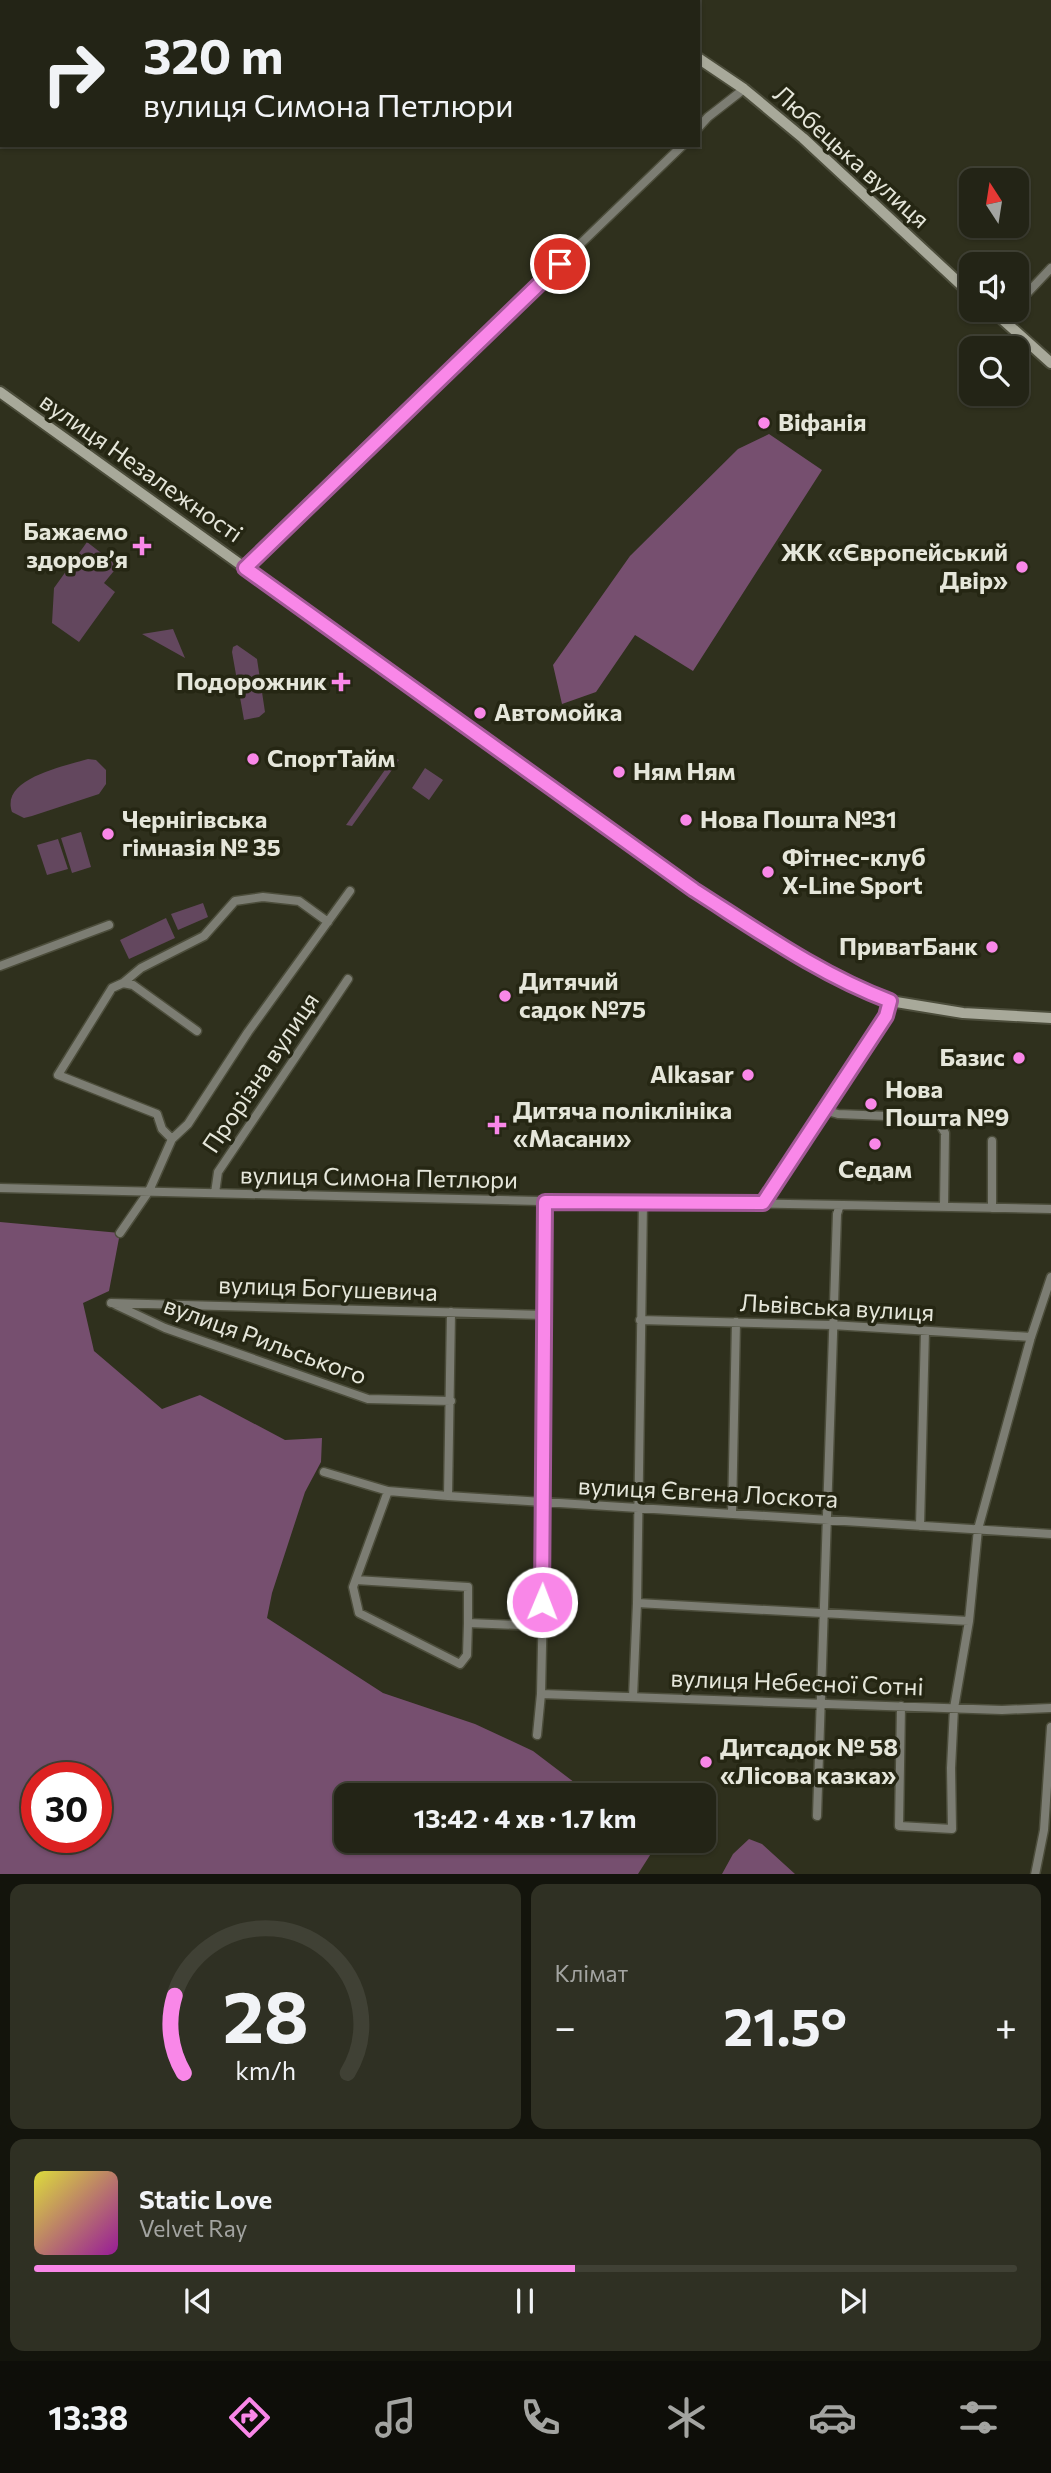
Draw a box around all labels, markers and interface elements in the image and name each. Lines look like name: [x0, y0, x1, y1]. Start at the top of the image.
text: 320 m: [143, 24, 284, 84]
icon: right: [28, 28, 119, 119]
street label: Любецька вулиця: [768, 78, 936, 233]
text: вулиця Симона Петлюри: [143, 84, 514, 124]
north arrow: [959, 168, 1029, 238]
map controls: [959, 168, 1029, 406]
pin: [530, 234, 590, 294]
icon: arrive: [541, 245, 579, 283]
button: sound: [959, 252, 1029, 322]
button: search: [959, 336, 1029, 406]
street label: вулиця Незалежності: [35, 386, 249, 548]
place label: Віфанія: [778, 407, 866, 436]
marker: Віфанія: [756, 415, 772, 431]
place label: Бажаємо здоров’я: [23, 516, 128, 573]
place label: ЖК «Європейський Двір»: [781, 537, 1008, 594]
marker: Бажаємо здоров’я: [134, 538, 150, 554]
marker: ЖК «Європейський Двір»: [1014, 559, 1030, 575]
place label: Подорожник: [176, 666, 327, 695]
marker: Подорожник: [333, 674, 349, 690]
place label: Автомойка: [494, 697, 622, 726]
marker: Автомойка: [472, 705, 488, 721]
place label: СпортТайм: [267, 743, 396, 772]
marker: СпортТайм: [245, 751, 261, 767]
place label: Ням Ням: [633, 756, 736, 785]
marker: Ням Ням: [611, 764, 627, 780]
place label: Чернігівська гімназія № 35: [122, 804, 281, 861]
place label: Нова Пошта №31: [700, 804, 897, 833]
marker: Нова Пошта №31: [678, 812, 694, 828]
marker: Чернігівська гімназія № 35: [100, 826, 116, 842]
place label: Фітнес-клуб X-Line Sport: [782, 842, 926, 899]
marker: Фітнес-клуб X-Line Sport: [760, 864, 776, 880]
place label: ПриватБанк: [839, 931, 978, 960]
marker: ПриватБанк: [984, 939, 1000, 955]
place label: Дитячий садок №75: [519, 966, 646, 1023]
street label: Прорізна вулиця: [195, 986, 324, 1158]
marker: Дитячий садок №75: [497, 988, 513, 1004]
place label: Базис: [940, 1042, 1005, 1071]
marker: Базис: [1011, 1050, 1027, 1066]
place label: Alkasar: [650, 1059, 734, 1088]
marker: Alkasar: [740, 1067, 756, 1083]
place label: Нова Пошта №9: [885, 1074, 1009, 1131]
place label: Дитяча поліклініка «Масани»: [513, 1095, 732, 1152]
marker: Нова Пошта №9: [863, 1096, 879, 1112]
marker: Дитяча поліклініка «Масани»: [487, 1115, 507, 1135]
marker: Седам: [867, 1136, 883, 1152]
place label: Седам: [838, 1154, 912, 1183]
street label: вулиця Симона Петлюри: [240, 1160, 518, 1193]
street label: вулиця Богушевича: [218, 1269, 438, 1306]
street label: Львівська вулиця: [739, 1287, 935, 1326]
street label: вулиця Рильського: [160, 1289, 371, 1390]
street label: вулиця Євгена Лоскота: [577, 1470, 839, 1513]
position arrow: [505, 1565, 579, 1639]
street label: вулиця Небесної Сотні: [670, 1663, 924, 1700]
place label: Дитсадок № 58 «Лісова казка»: [720, 1732, 898, 1789]
marker: Дитсадок № 58 «Лісова казка»: [698, 1754, 714, 1770]
speed limit sign: 30: [21, 1762, 112, 1853]
text: 13:42 · 4 хв · 1.7 km: [413, 1802, 637, 1833]
text: Клімат: [555, 1959, 628, 1987]
text: 28: [222, 1969, 308, 2058]
text: 21.5°: [724, 1993, 847, 2057]
text: −: [555, 2002, 576, 2049]
text: +: [995, 2002, 1017, 2049]
text: km/h: [235, 2054, 296, 2084]
text: Static Love: [139, 2183, 272, 2214]
text: Velvet Ray: [139, 2214, 247, 2242]
icon: previous: [179, 2282, 217, 2320]
icon: pause: [506, 2282, 544, 2320]
icon: next: [834, 2282, 872, 2320]
icon: directions: [225, 2393, 274, 2442]
icon: music: [371, 2393, 420, 2442]
icon: phone: [516, 2393, 565, 2442]
icon: climate: [662, 2393, 711, 2442]
icon: car: [808, 2393, 857, 2442]
icon: filters: [954, 2393, 1003, 2442]
text: 13:38: [48, 2397, 128, 2437]

